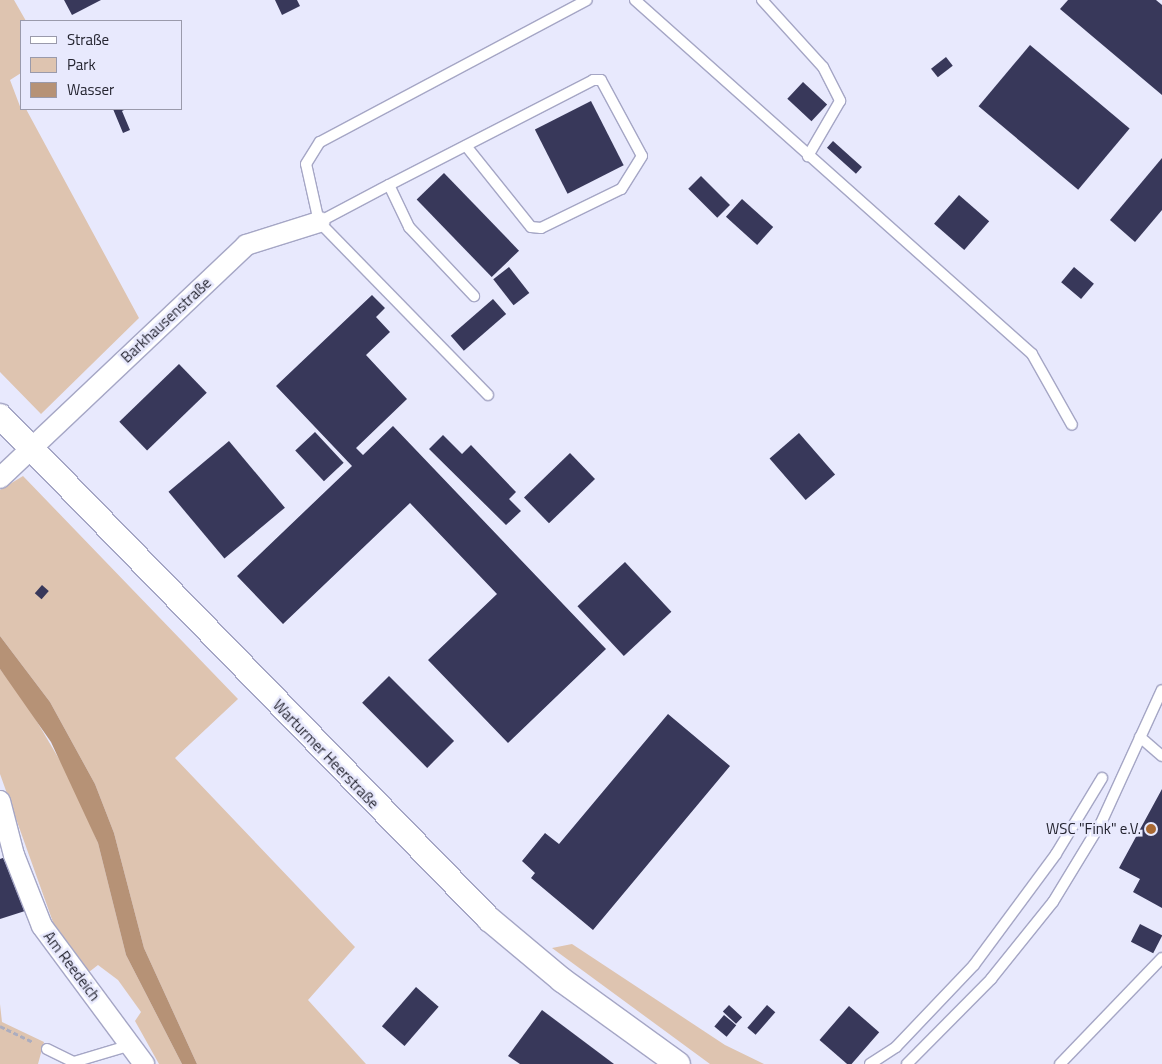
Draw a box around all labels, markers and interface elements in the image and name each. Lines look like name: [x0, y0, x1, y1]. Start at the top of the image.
legend: [20, 20, 182, 110]
text: Straße: [67, 28, 109, 51]
text: Park: [67, 53, 96, 76]
text: Wasser: [67, 78, 114, 101]
street label: Barkhausenstraße: [117, 274, 215, 366]
street label: Warturmer Heerstraße: [269, 696, 383, 812]
place label: WSC "Fink" e.V.: [1046, 820, 1141, 838]
marker: WSC "Fink" e.V.: [1145, 823, 1157, 835]
street label: Am Reedeich: [40, 928, 104, 1004]

